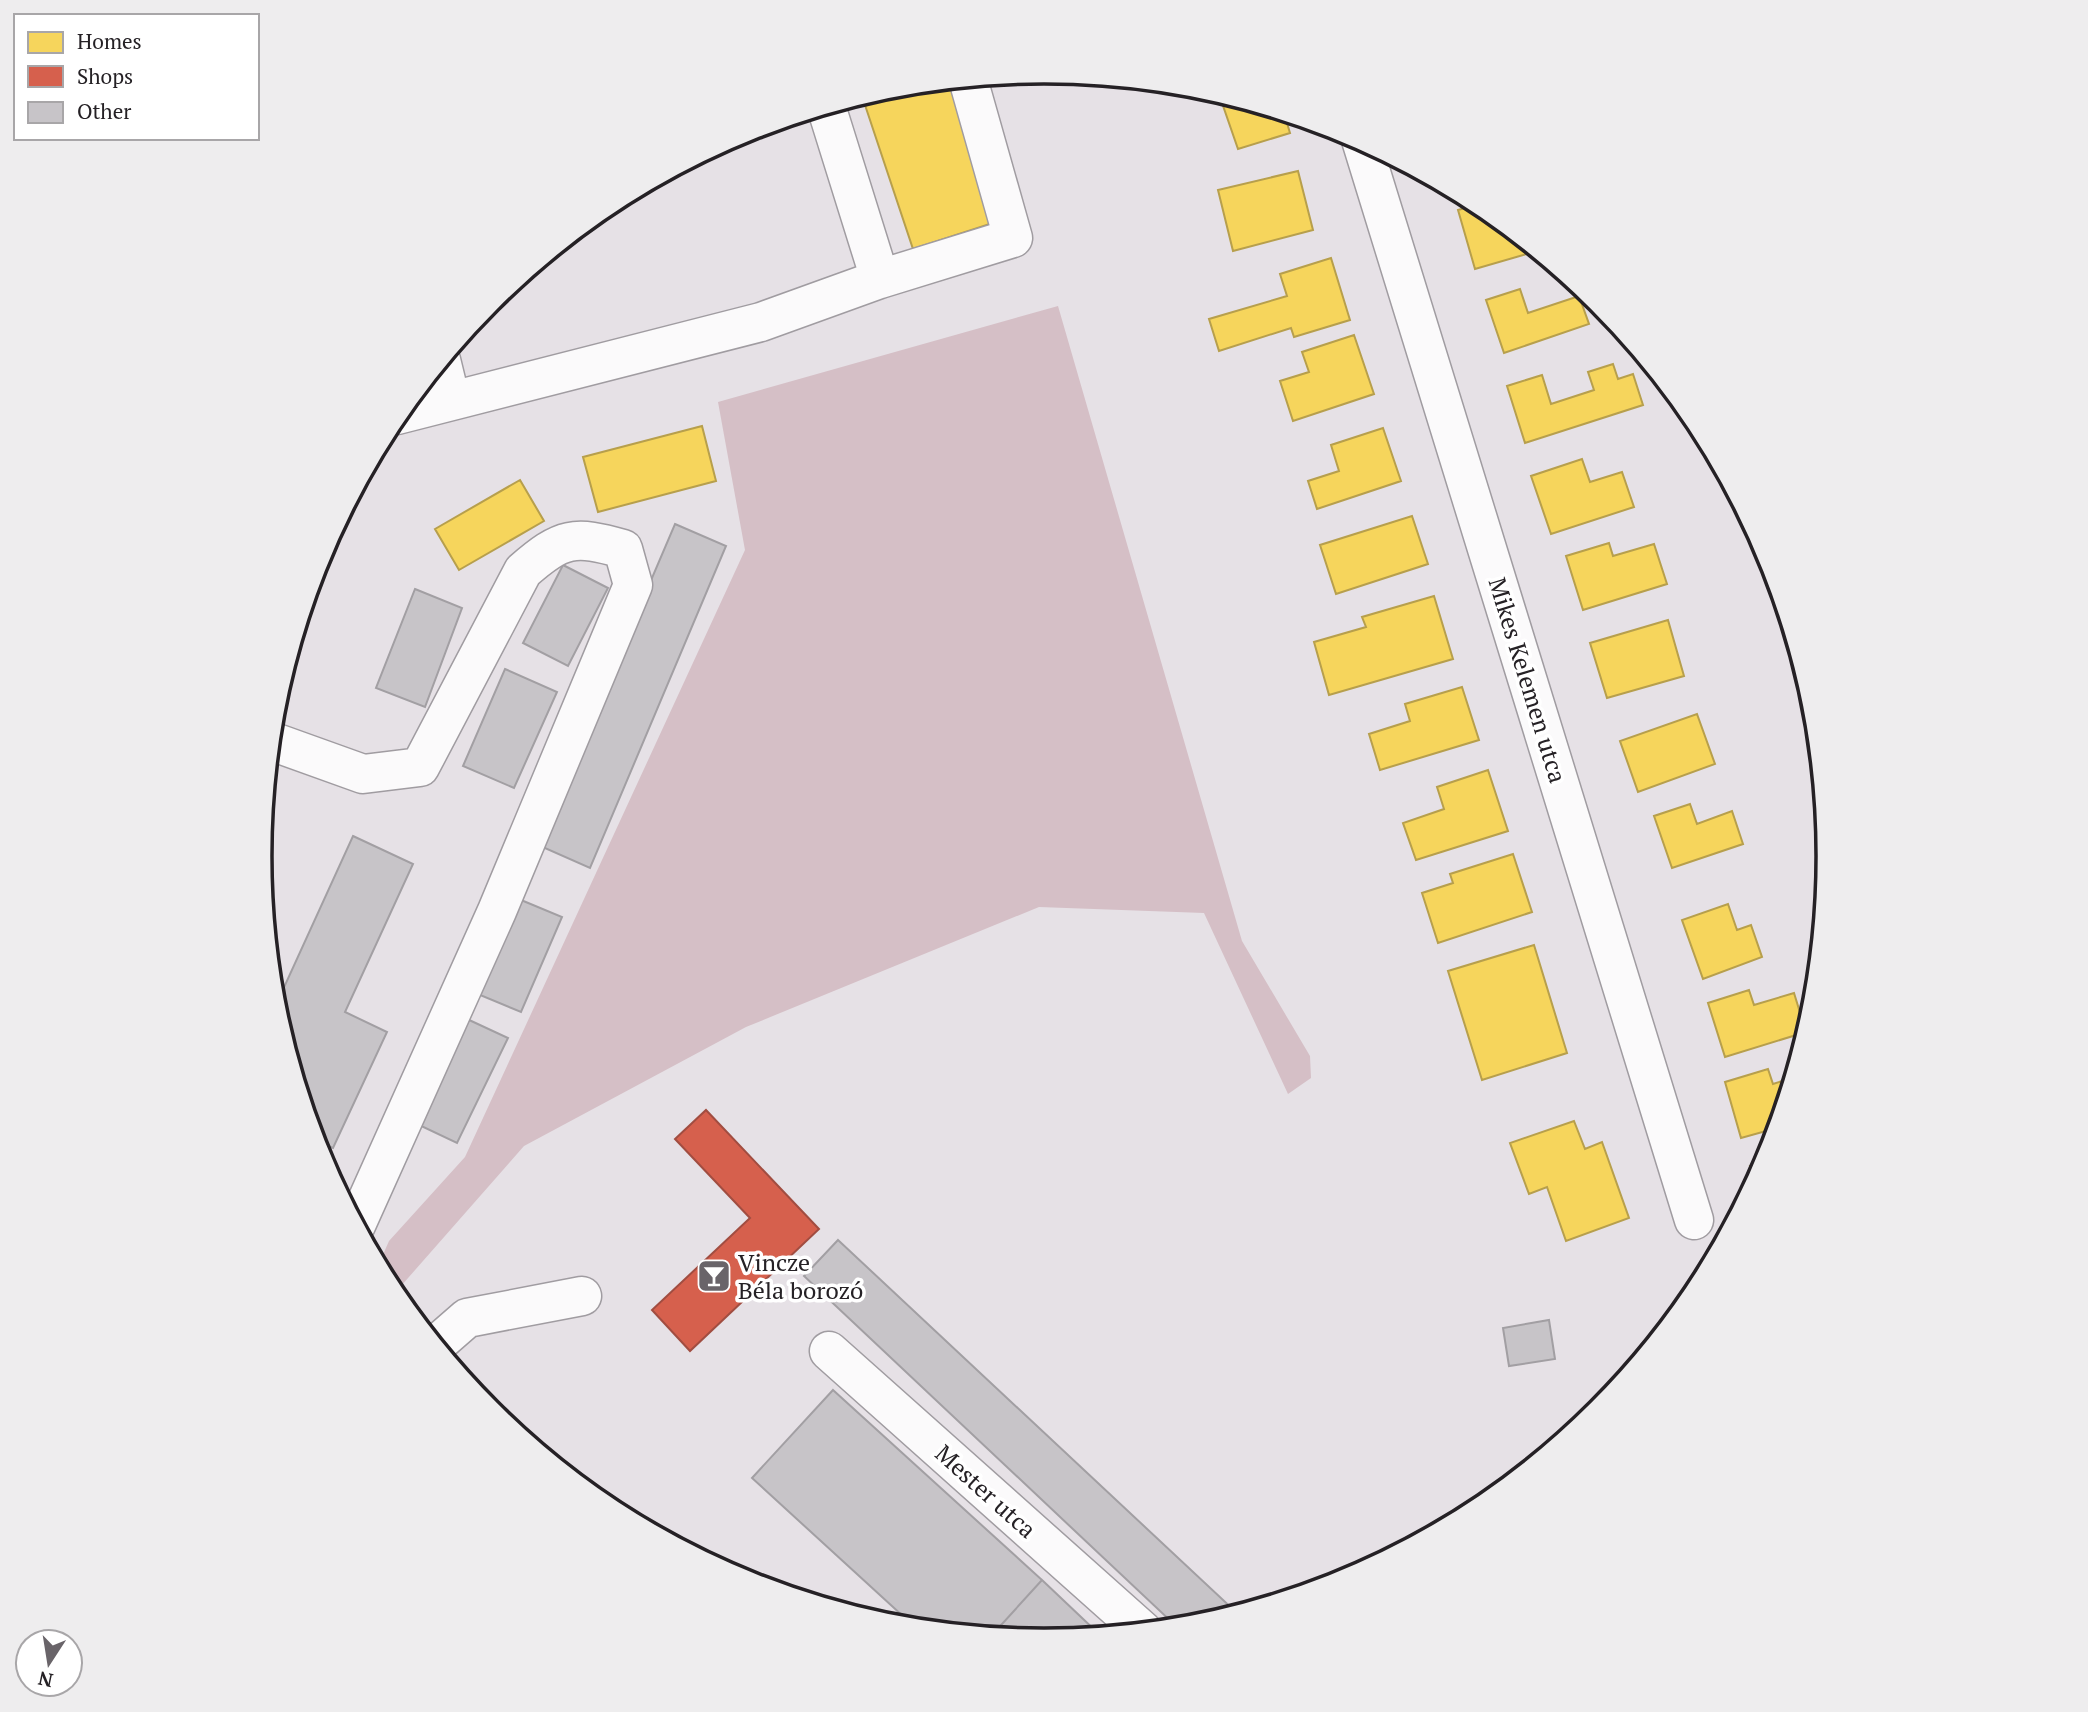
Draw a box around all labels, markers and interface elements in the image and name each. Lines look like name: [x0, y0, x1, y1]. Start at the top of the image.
legend: [14, 14, 259, 140]
text: Homes: [77, 27, 142, 55]
text: Shops: [77, 62, 133, 90]
text: Other: [77, 97, 131, 125]
street label: Mikes Kelemen utca: [1482, 573, 1574, 787]
place label: Vincze Béla borozó: [738, 1246, 863, 1306]
bar icon: Vincze Béla borozó: [695, 1257, 733, 1295]
street label: Mester utca: [929, 1437, 1043, 1545]
north arrow: [14, 1628, 84, 1698]
text: N: [35, 1666, 55, 1694]

